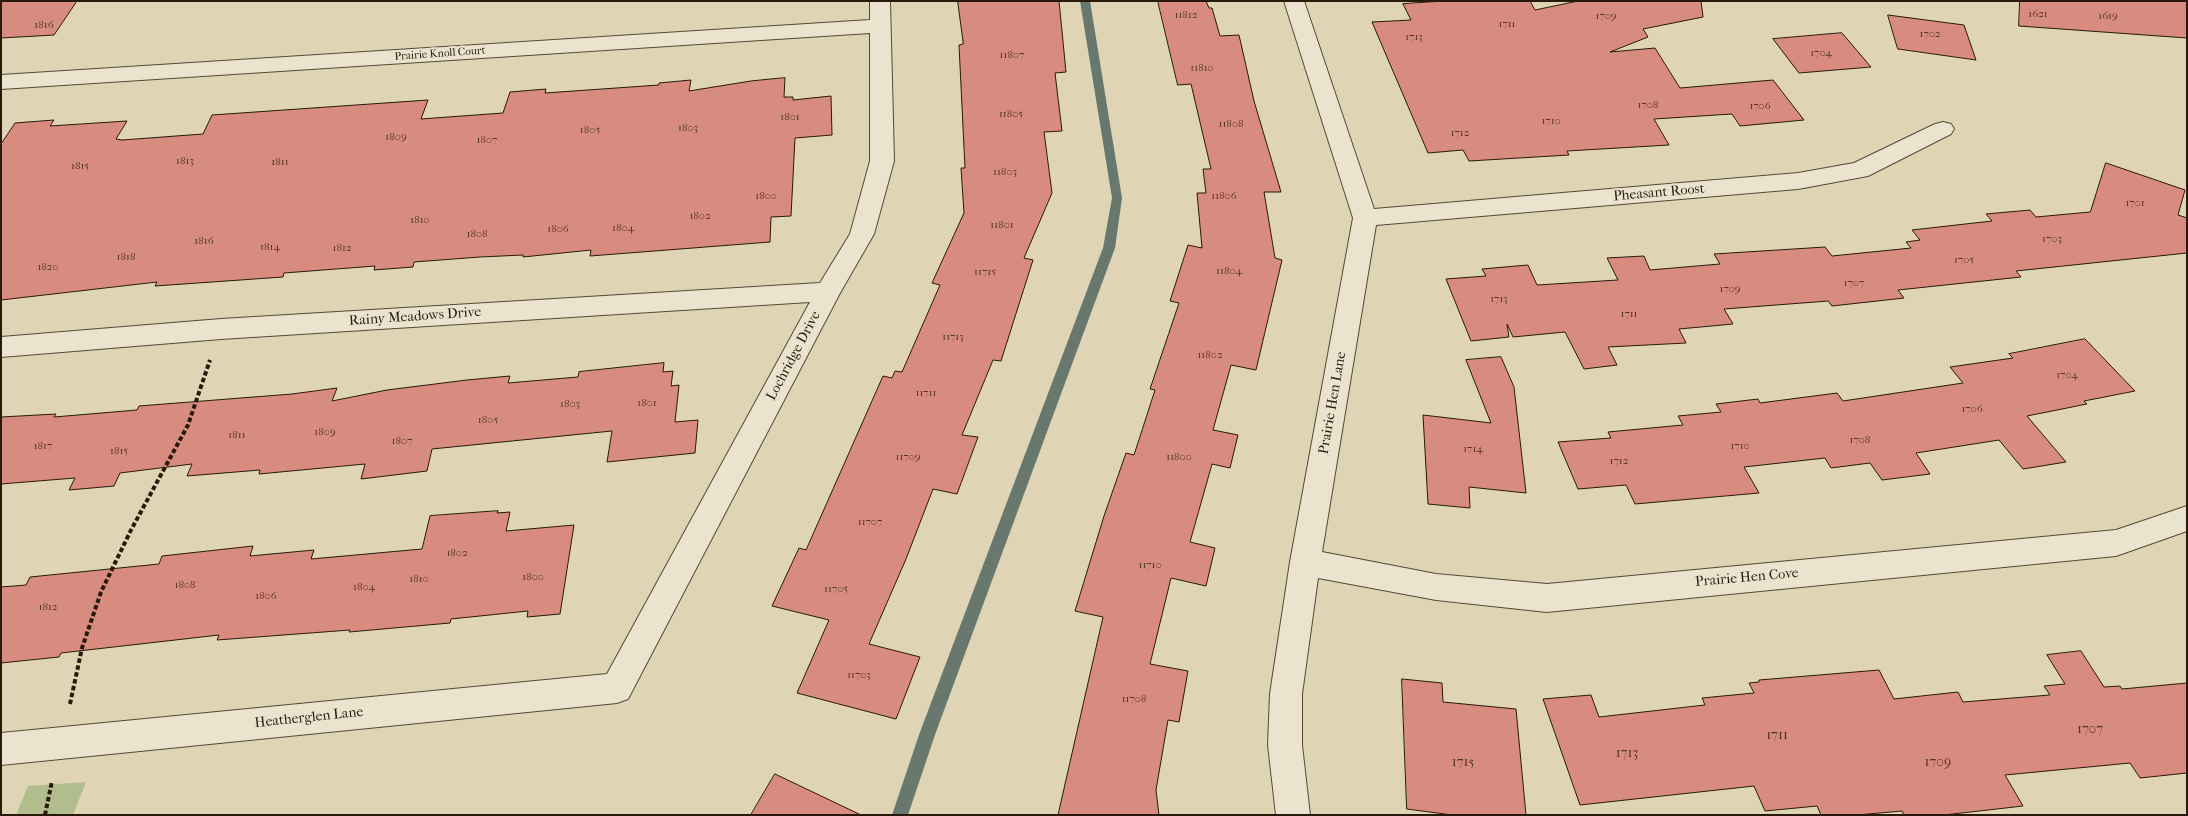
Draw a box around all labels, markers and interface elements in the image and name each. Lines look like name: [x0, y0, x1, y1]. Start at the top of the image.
house number: 1621: [2028, 7, 2048, 21]
house number: 11812: [1175, 8, 1197, 22]
house number: 1709: [1595, 9, 1617, 23]
house number: 1619: [2098, 9, 2118, 23]
house number: 1711: [1498, 17, 1516, 31]
house number: 1816: [34, 18, 54, 32]
house number: 1702: [1920, 27, 1940, 41]
house number: 1713: [1405, 30, 1423, 44]
street label: Prairie Knoll Court: [394, 44, 486, 64]
house number: 1704: [1810, 46, 1832, 60]
house number: 11807: [1000, 48, 1024, 62]
house number: 11810: [1190, 61, 1214, 75]
house number: 1708: [1638, 98, 1658, 112]
house number: 1706: [1749, 99, 1771, 113]
house number: 11805: [999, 107, 1023, 121]
house number: 1801: [780, 110, 800, 124]
house number: 1710: [1541, 114, 1561, 128]
house number: 11808: [1219, 117, 1243, 131]
house number: 1803: [678, 121, 698, 135]
house number: 1805: [580, 123, 600, 137]
house number: 1712: [1451, 126, 1469, 140]
house number: 1809: [385, 130, 407, 144]
house number: 1807: [477, 133, 497, 147]
house number: 1813: [176, 154, 194, 168]
house number: 1811: [271, 155, 289, 169]
house number: 1815: [71, 159, 89, 173]
house number: 11803: [993, 165, 1017, 179]
street label: Pheasant Roost: [1613, 181, 1705, 205]
house number: 1800: [755, 189, 777, 203]
house number: 11806: [1211, 189, 1237, 203]
house number: 1701: [2125, 196, 2145, 210]
house number: 1802: [689, 209, 711, 223]
house number: 1810: [410, 213, 430, 227]
house number: 11801: [990, 218, 1014, 232]
house number: 1804: [612, 221, 634, 235]
house number: 1806: [547, 222, 569, 236]
house number: 1808: [466, 227, 488, 241]
house number: 1703: [2042, 232, 2062, 246]
house number: 1816: [194, 234, 214, 248]
house number: 1814: [260, 240, 280, 254]
house number: 1812: [332, 241, 352, 255]
house number: 1818: [117, 250, 135, 264]
house number: 1705: [1954, 253, 1974, 267]
house number: 1820: [37, 260, 59, 274]
house number: 11804: [1216, 264, 1242, 278]
house number: 11715: [974, 265, 996, 279]
house number: 1707: [1844, 276, 1864, 290]
house number: 1709: [1719, 282, 1741, 296]
house number: 1713: [1490, 292, 1508, 306]
street label: Rainy Meadows Drive: [348, 304, 482, 330]
house number: 1711: [1620, 307, 1638, 321]
street label: Lochridge Drive: [763, 308, 825, 404]
house number: 11713: [942, 330, 964, 344]
house number: 11802: [1197, 348, 1223, 362]
street label: Prairie Hen Lane: [1316, 350, 1350, 456]
house number: 1704: [2056, 368, 2078, 382]
house number: 11711: [915, 386, 937, 400]
house number: 1801: [637, 396, 657, 410]
house number: 1803: [560, 397, 580, 411]
house number: 1706: [1961, 402, 1983, 416]
house number: 1805: [478, 413, 498, 427]
house number: 1809: [314, 425, 336, 439]
house number: 1811: [228, 428, 246, 442]
house number: 1708: [1850, 433, 1870, 447]
house number: 1807: [392, 434, 412, 448]
house number: 1817: [34, 439, 52, 453]
house number: 1710: [1730, 439, 1750, 453]
house number: 1714: [1463, 442, 1483, 456]
house number: 1815: [110, 444, 128, 458]
house number: 11709: [896, 450, 920, 464]
house number: 11800: [1166, 450, 1192, 464]
house number: 1712: [1610, 454, 1628, 468]
house number: 11707: [858, 515, 882, 529]
house number: 1802: [446, 546, 468, 560]
house number: 11710: [1138, 558, 1162, 572]
street label: Prairie Hen Cove: [1695, 565, 1799, 591]
house number: 1800: [522, 570, 544, 584]
house number: 1810: [409, 572, 429, 586]
house number: 1808: [174, 578, 196, 592]
house number: 1804: [353, 580, 375, 594]
house number: 11705: [824, 582, 848, 596]
house number: 1806: [255, 589, 277, 603]
house number: 1812: [38, 600, 58, 614]
house number: 11703: [847, 668, 871, 682]
house number: 11708: [1122, 692, 1146, 706]
street label: Heatherglen Lane: [254, 704, 364, 732]
house number: 1707: [2077, 722, 2103, 738]
house number: 1711: [1766, 728, 1788, 744]
house number: 1713: [1616, 746, 1638, 762]
house number: 1715: [1452, 755, 1474, 771]
house number: 1709: [1925, 755, 1951, 771]

